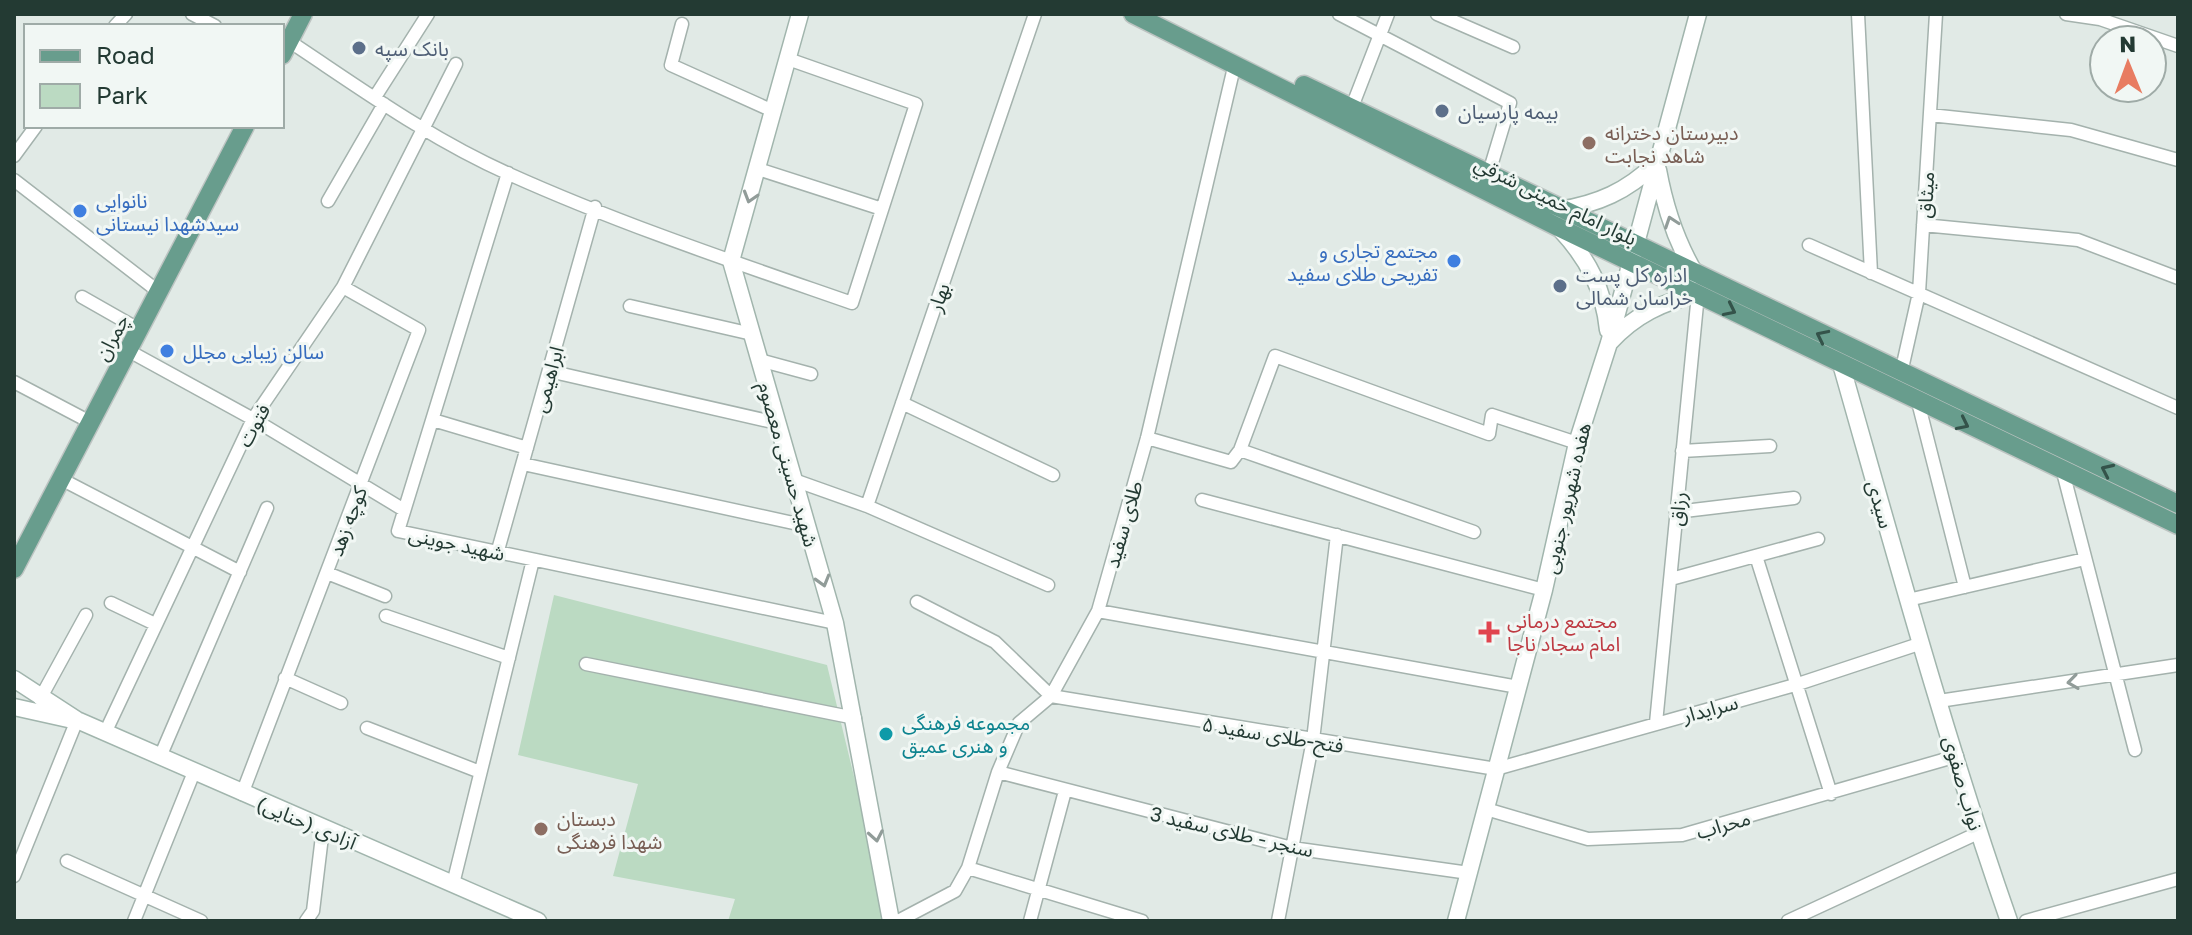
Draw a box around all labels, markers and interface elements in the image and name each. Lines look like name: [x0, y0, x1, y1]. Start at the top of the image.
legend: [24, 24, 284, 128]
north arrow: [2088, 24, 2168, 104]
text: N: [2119, 30, 2136, 57]
place label: بانک سپه: [375, 36, 449, 62]
marker: بانک سپه: [350, 39, 368, 57]
text: Road: [96, 40, 155, 69]
text: Park: [96, 80, 148, 109]
place label: بیمه پارسیان: [1458, 99, 1558, 125]
marker: بیمه پارسیان: [1433, 102, 1451, 120]
place label: دبیرستان دخترانه شاهد نجابت: [1605, 120, 1738, 167]
marker: دبیرستان دخترانه شاهد نجابت: [1580, 134, 1598, 152]
street label: بلوار امام خمینی شرقي: [1469, 150, 1641, 254]
street label: میثاق: [1912, 171, 1938, 219]
place label: نانوایی سیدشهدا نیستانی: [96, 188, 239, 236]
one-way arrow: [743, 190, 759, 204]
marker: نانوایی سیدشهدا نیستانی: [71, 202, 89, 220]
one-way arrow: [1664, 216, 1680, 230]
place label: مجتمع تجاری و تفریحی طلای سفید: [1287, 238, 1438, 286]
marker: مجتمع تجاری و تفریحی طلای سفید: [1445, 252, 1463, 270]
place label: اداره کل پست خراسان شمالی: [1576, 262, 1693, 310]
marker: اداره کل پست خراسان شمالی: [1551, 277, 1569, 295]
street label: بهار: [922, 280, 955, 316]
one-way arrow: [1721, 300, 1736, 316]
street label: چمران: [89, 310, 135, 365]
one-way arrow: [1815, 330, 1830, 346]
place label: سالن زیبایی مجلل: [183, 339, 324, 364]
marker: سالن زیبایی مجلل: [158, 342, 176, 360]
street label: ابراهیمی: [526, 343, 569, 415]
street label: شهید حسینی معصوم: [750, 379, 824, 550]
street label: فتوت: [231, 399, 275, 451]
one-way arrow: [1955, 414, 1970, 430]
street label: هفده شهریور جنوبی: [1537, 420, 1596, 576]
one-way arrow: [2101, 464, 2116, 480]
street label: سیدی: [1862, 477, 1899, 531]
street label: طلای سفید: [1099, 478, 1148, 571]
street label: کوچه زهد: [323, 482, 373, 560]
street label: رزاق: [1664, 491, 1691, 527]
street label: شهید جوینی: [407, 521, 507, 566]
one-way arrow: [813, 574, 830, 588]
place label: مجتمع درمانی امام سجاد ناجا: [1507, 608, 1620, 659]
marker: مجتمع درمانی امام سجاد ناجا: [1478, 621, 1500, 643]
one-way arrow: [2066, 673, 2080, 690]
street label: سرایدار: [1679, 689, 1741, 728]
place label: مجموعه فرهنگی و هنری عمیق: [902, 710, 1030, 759]
street label: فتح-طلای سفید ۵: [1200, 711, 1345, 761]
marker: مجموعه فرهنگی و هنری عمیق: [877, 725, 895, 743]
street label: نواب صفوی: [1938, 733, 1989, 833]
street label: آزادی (حنایی): [253, 790, 362, 855]
street label: سنجر - طلای سفید 3: [1148, 801, 1316, 862]
street label: محراب: [1693, 805, 1753, 844]
place label: دبستان شهدا فرهنگی: [557, 806, 663, 854]
marker: دبستان شهدا فرهنگی: [532, 820, 550, 838]
one-way arrow: [867, 829, 884, 842]

